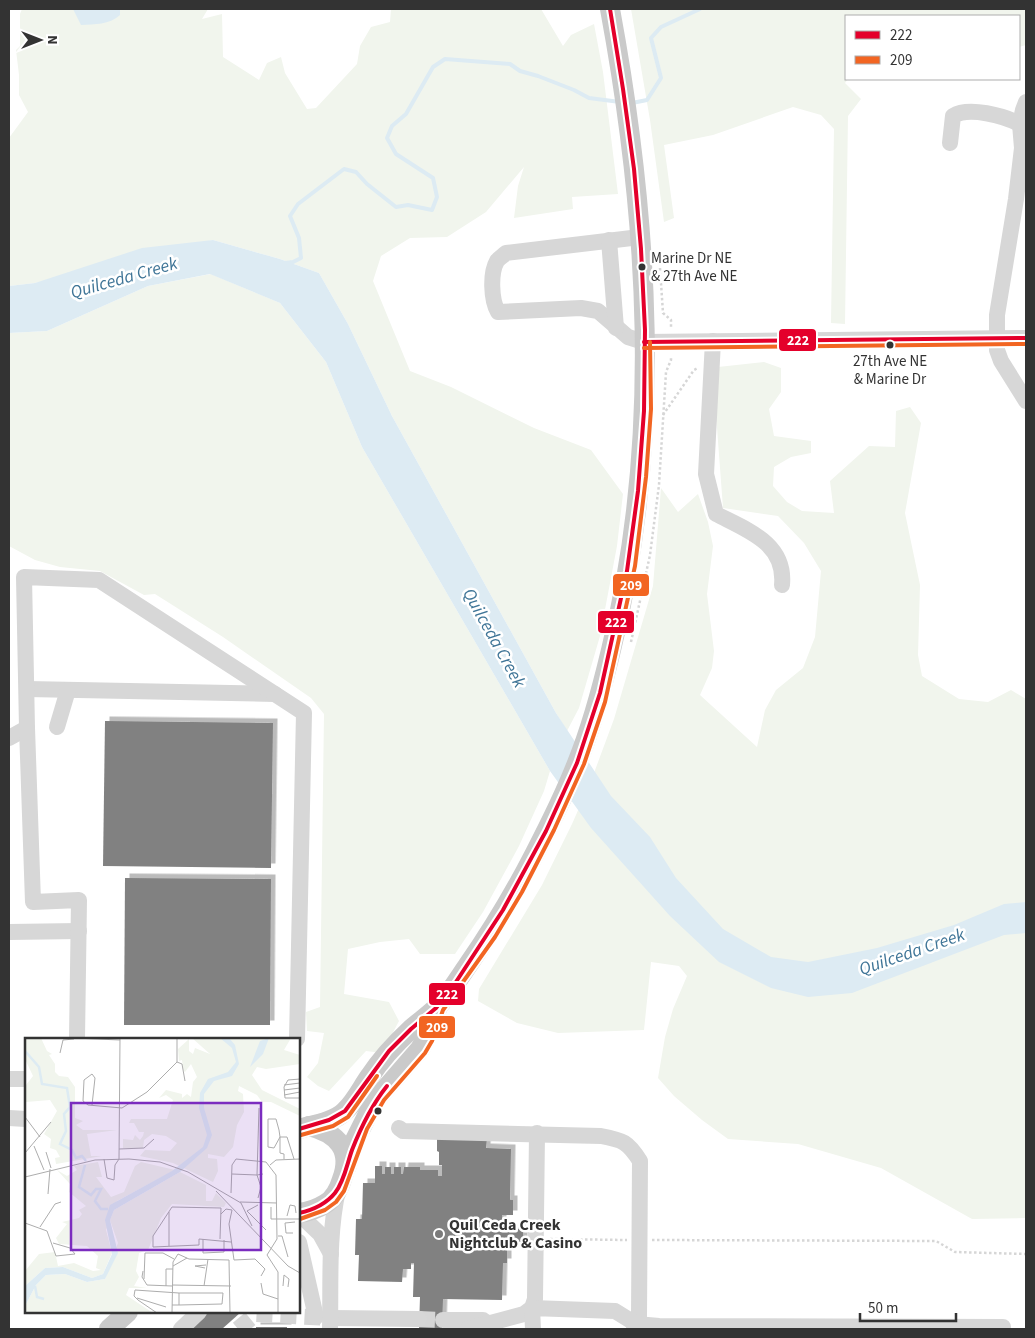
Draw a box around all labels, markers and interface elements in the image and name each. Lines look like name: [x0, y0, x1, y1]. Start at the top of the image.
north arrow: [15, 15, 65, 65]
legend: [845, 15, 1020, 80]
text: 222: [890, 25, 912, 46]
text: N: [42, 35, 62, 45]
text: 209: [890, 50, 912, 71]
place label: Marine Dr NE & 27th Ave NE: [651, 248, 737, 287]
water label: Quilceda Creek: [67, 251, 181, 305]
marker: Marine Dr NE & 27th Ave NE: [637, 262, 647, 272]
line badge: 222: [778, 328, 817, 352]
text: 222: [787, 331, 809, 351]
marker: 27th Ave NE & Marine Dr: [885, 340, 895, 350]
place label: 27th Ave NE & Marine Dr: [853, 351, 927, 390]
line badge: 209: [612, 573, 650, 597]
text: 209: [620, 576, 642, 596]
water label: Quilceda Creek: [456, 584, 532, 693]
line badge: 222: [597, 610, 635, 634]
text: 222: [605, 613, 627, 633]
water label: Quilceda Creek: [856, 922, 969, 982]
line badge: 222: [428, 982, 466, 1006]
text: 222: [436, 985, 458, 1005]
line badge: 209: [418, 1015, 456, 1039]
text: 209: [426, 1018, 448, 1038]
inset map: [25, 1038, 300, 1313]
unlabelled marker: [373, 1106, 383, 1116]
place label: Quil Ceda Creek Nightclub & Casino: [449, 1214, 582, 1254]
marker: Quil Ceda Creek Nightclub & Casino: [433, 1228, 445, 1240]
scale bar: [860, 1290, 956, 1322]
text: 50 m: [868, 1298, 898, 1319]

